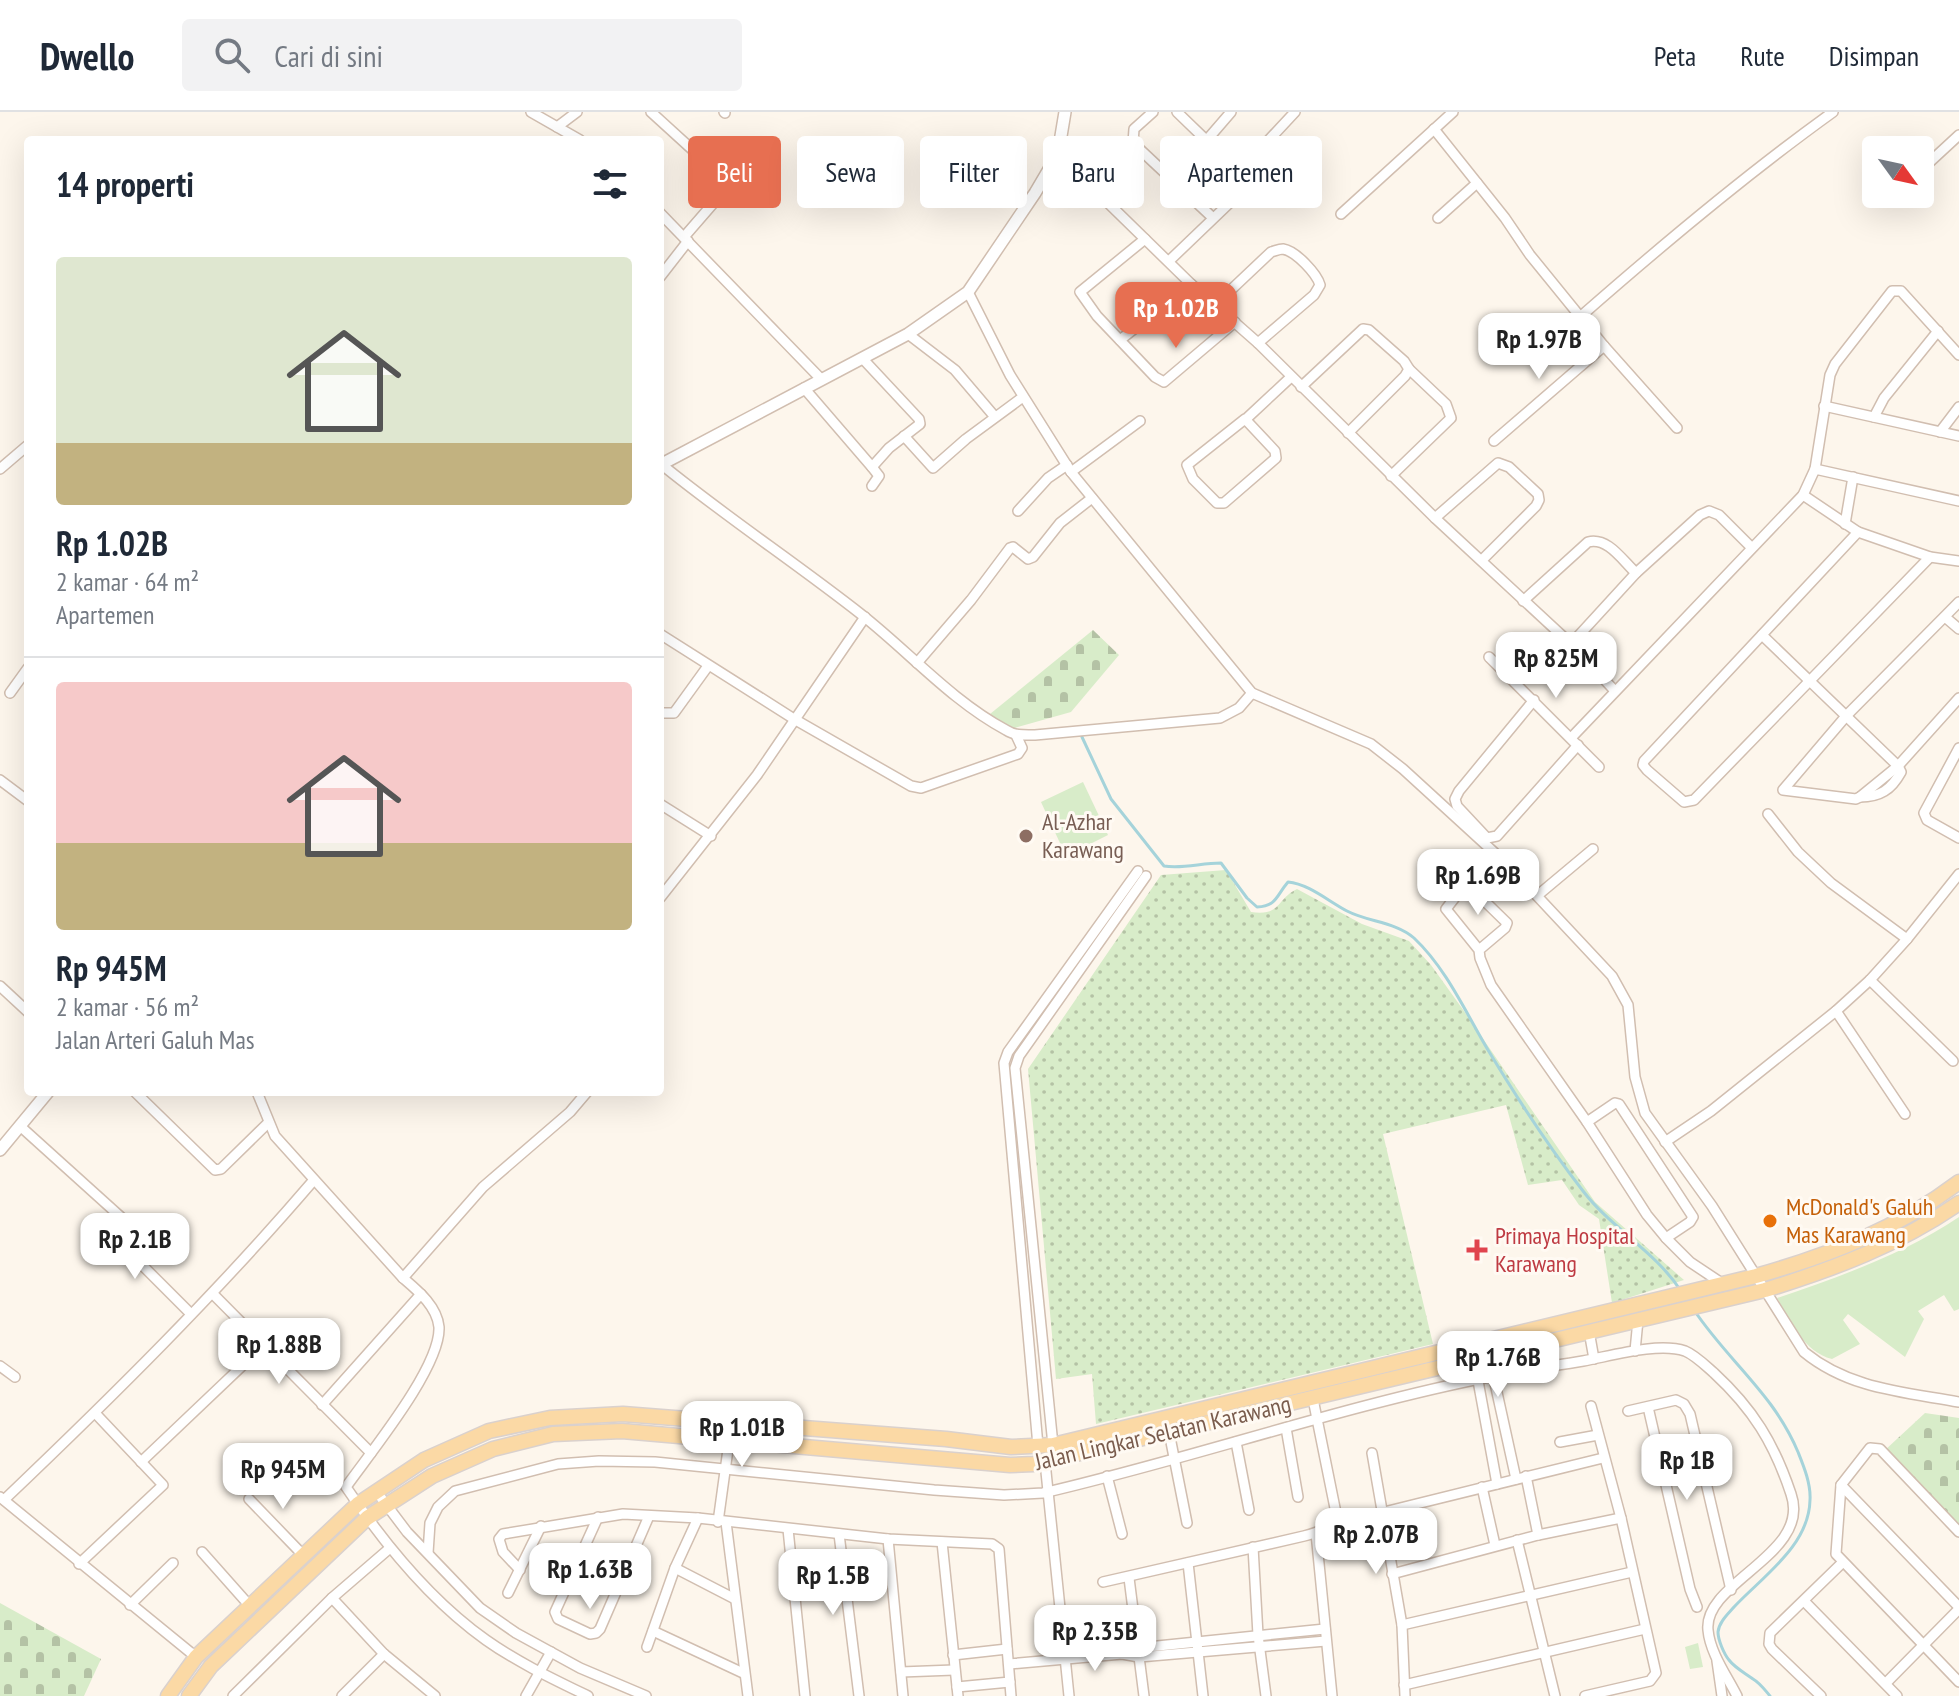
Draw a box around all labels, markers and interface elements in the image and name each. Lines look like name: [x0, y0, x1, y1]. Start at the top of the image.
search box: [182, 19, 742, 91]
text: Dwello: [40, 31, 134, 80]
icon: search: [210, 33, 254, 77]
text: Cari di sini: [274, 36, 383, 75]
text: Peta: [1654, 37, 1696, 74]
text: Rute: [1740, 37, 1785, 74]
text: Disimpan: [1829, 37, 1919, 74]
chip: Beli: [688, 136, 781, 208]
chip: Sewa: [797, 136, 904, 208]
chip: Filter: [920, 136, 1027, 208]
chip: Baru: [1043, 136, 1144, 208]
chip: Apartemen: [1160, 136, 1322, 208]
north arrow: [1862, 136, 1934, 208]
map controls: [1862, 136, 1934, 208]
text: 14 properti: [56, 162, 194, 206]
icon: filters: [588, 162, 632, 206]
pin: Rp 1.02B: [1093, 282, 1259, 350]
text: Rp 1.02B: [1133, 291, 1219, 324]
icon: home: [272, 309, 416, 453]
pin: Rp 1.97B: [1456, 313, 1622, 381]
text: Rp 1.97B: [1496, 322, 1582, 355]
text: Rp 1.02B: [56, 521, 168, 565]
text: 2 kamar · 64 m²: [56, 565, 199, 598]
text: Apartemen: [56, 598, 155, 631]
pin: Rp 825M: [1482, 632, 1630, 700]
text: Rp 825M: [1514, 641, 1598, 674]
icon: home: [272, 734, 416, 878]
place label: Al-Azhar Karawang: [1042, 806, 1124, 865]
marker: Al-Azhar Karawang: [1017, 827, 1035, 845]
pin: Rp 1.69B: [1395, 849, 1561, 917]
text: Rp 1.69B: [1435, 858, 1521, 891]
text: Rp 945M: [56, 946, 167, 990]
text: 2 kamar · 56 m²: [56, 990, 199, 1023]
text: Jalan Arteri Galuh Mas: [56, 1023, 255, 1056]
place label: McDonald's Galuh Mas Karawang: [1786, 1191, 1933, 1250]
marker: McDonald's Galuh Mas Karawang: [1761, 1212, 1779, 1230]
pin: Rp 2.1B: [61, 1213, 209, 1281]
place label: Primaya Hospital Karawang: [1495, 1220, 1635, 1279]
text: Rp 2.1B: [98, 1222, 172, 1255]
marker: Primaya Hospital Karawang: [1466, 1239, 1488, 1261]
pin: Rp 1.88B: [196, 1318, 362, 1386]
text: Rp 1.88B: [236, 1327, 322, 1360]
pin: Rp 1.76B: [1415, 1331, 1581, 1399]
text: Rp 1.76B: [1455, 1340, 1541, 1373]
street label: Jalan Lingkar Selatan Karawang: [1031, 1388, 1294, 1477]
pin: Rp 1.01B: [659, 1401, 825, 1469]
text: Rp 1.01B: [699, 1410, 785, 1443]
pin: Rp 1B: [1631, 1434, 1743, 1502]
pin: Rp 945M: [209, 1443, 357, 1511]
text: Rp 1B: [1659, 1443, 1715, 1476]
text: Rp 945M: [241, 1452, 325, 1485]
pin: Rp 2.07B: [1293, 1508, 1459, 1576]
text: Rp 2.07B: [1333, 1517, 1419, 1550]
pin: Rp 1.63B: [507, 1543, 673, 1611]
pin: Rp 1.5B: [759, 1549, 907, 1617]
text: Rp 1.63B: [547, 1552, 633, 1585]
text: Rp 1.5B: [796, 1558, 870, 1591]
pin: Rp 2.35B: [1012, 1605, 1178, 1673]
text: Rp 2.35B: [1052, 1614, 1138, 1647]

